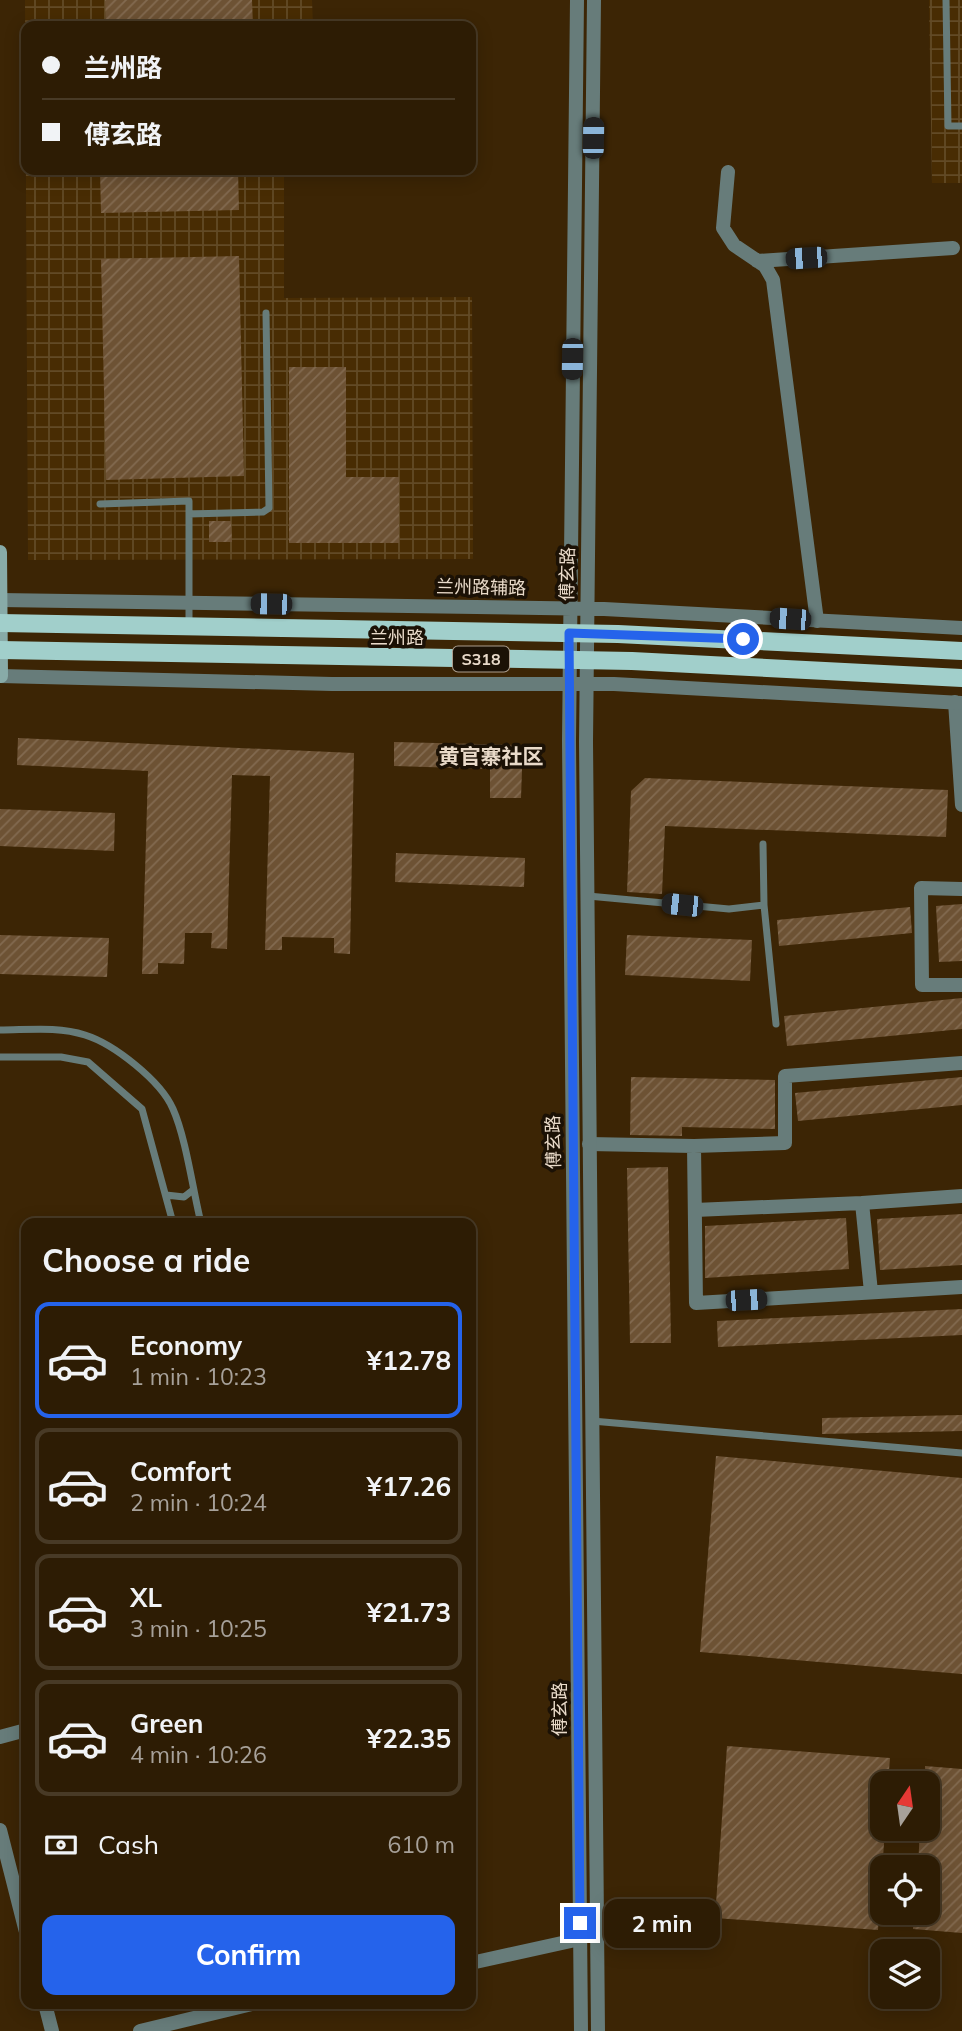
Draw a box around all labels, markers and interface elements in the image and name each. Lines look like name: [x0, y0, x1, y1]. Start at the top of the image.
text: 兰州路: [84, 51, 162, 84]
car: [583, 117, 604, 159]
text: 傅玄路: [84, 118, 162, 151]
car: [785, 246, 828, 270]
car: [562, 338, 583, 380]
street label: 傅玄路: [555, 547, 579, 601]
street label: 兰州路辅路: [436, 575, 526, 599]
car: [250, 593, 293, 615]
car: [769, 607, 812, 631]
route start: [727, 623, 759, 655]
street label: 兰州路: [370, 626, 424, 649]
road number: S318: [453, 646, 509, 672]
district label: 黄官寨社区: [439, 743, 544, 769]
car: [661, 892, 704, 918]
street label: 傅玄路: [541, 1115, 565, 1169]
text: Choose a ride: [42, 1240, 250, 1280]
car: [725, 1288, 768, 1312]
icon: car: [46, 1329, 109, 1392]
text: Economy: [130, 1329, 242, 1362]
text: ¥12.78: [367, 1344, 451, 1377]
text: 1 min · 10:23: [130, 1362, 267, 1391]
icon: car: [46, 1455, 109, 1518]
text: Comfort: [130, 1455, 231, 1488]
text: ¥17.26: [367, 1470, 451, 1503]
text: 2 min · 10:24: [130, 1488, 267, 1517]
icon: car: [46, 1581, 109, 1644]
text: XL: [130, 1581, 162, 1614]
text: ¥21.73: [367, 1596, 451, 1629]
text: 3 min · 10:25: [130, 1614, 267, 1643]
street label: 傅玄路: [548, 1682, 571, 1736]
icon: car: [46, 1707, 109, 1770]
text: Green: [130, 1707, 203, 1740]
text: ¥22.35: [367, 1722, 451, 1755]
text: 4 min · 10:26: [130, 1740, 267, 1769]
north arrow: [870, 1771, 940, 1841]
map controls: [870, 1771, 940, 2009]
icon: cash: [42, 1826, 80, 1864]
text: Cash: [98, 1828, 159, 1861]
text: 610 m: [387, 1830, 455, 1859]
button: locate: [870, 1855, 940, 1925]
callout: 2 min: [604, 1898, 720, 1948]
route end: [564, 1907, 596, 1939]
text: 2 min: [632, 1909, 692, 1938]
button: Confirm: [42, 1915, 455, 1995]
button: layers: [870, 1939, 940, 2009]

